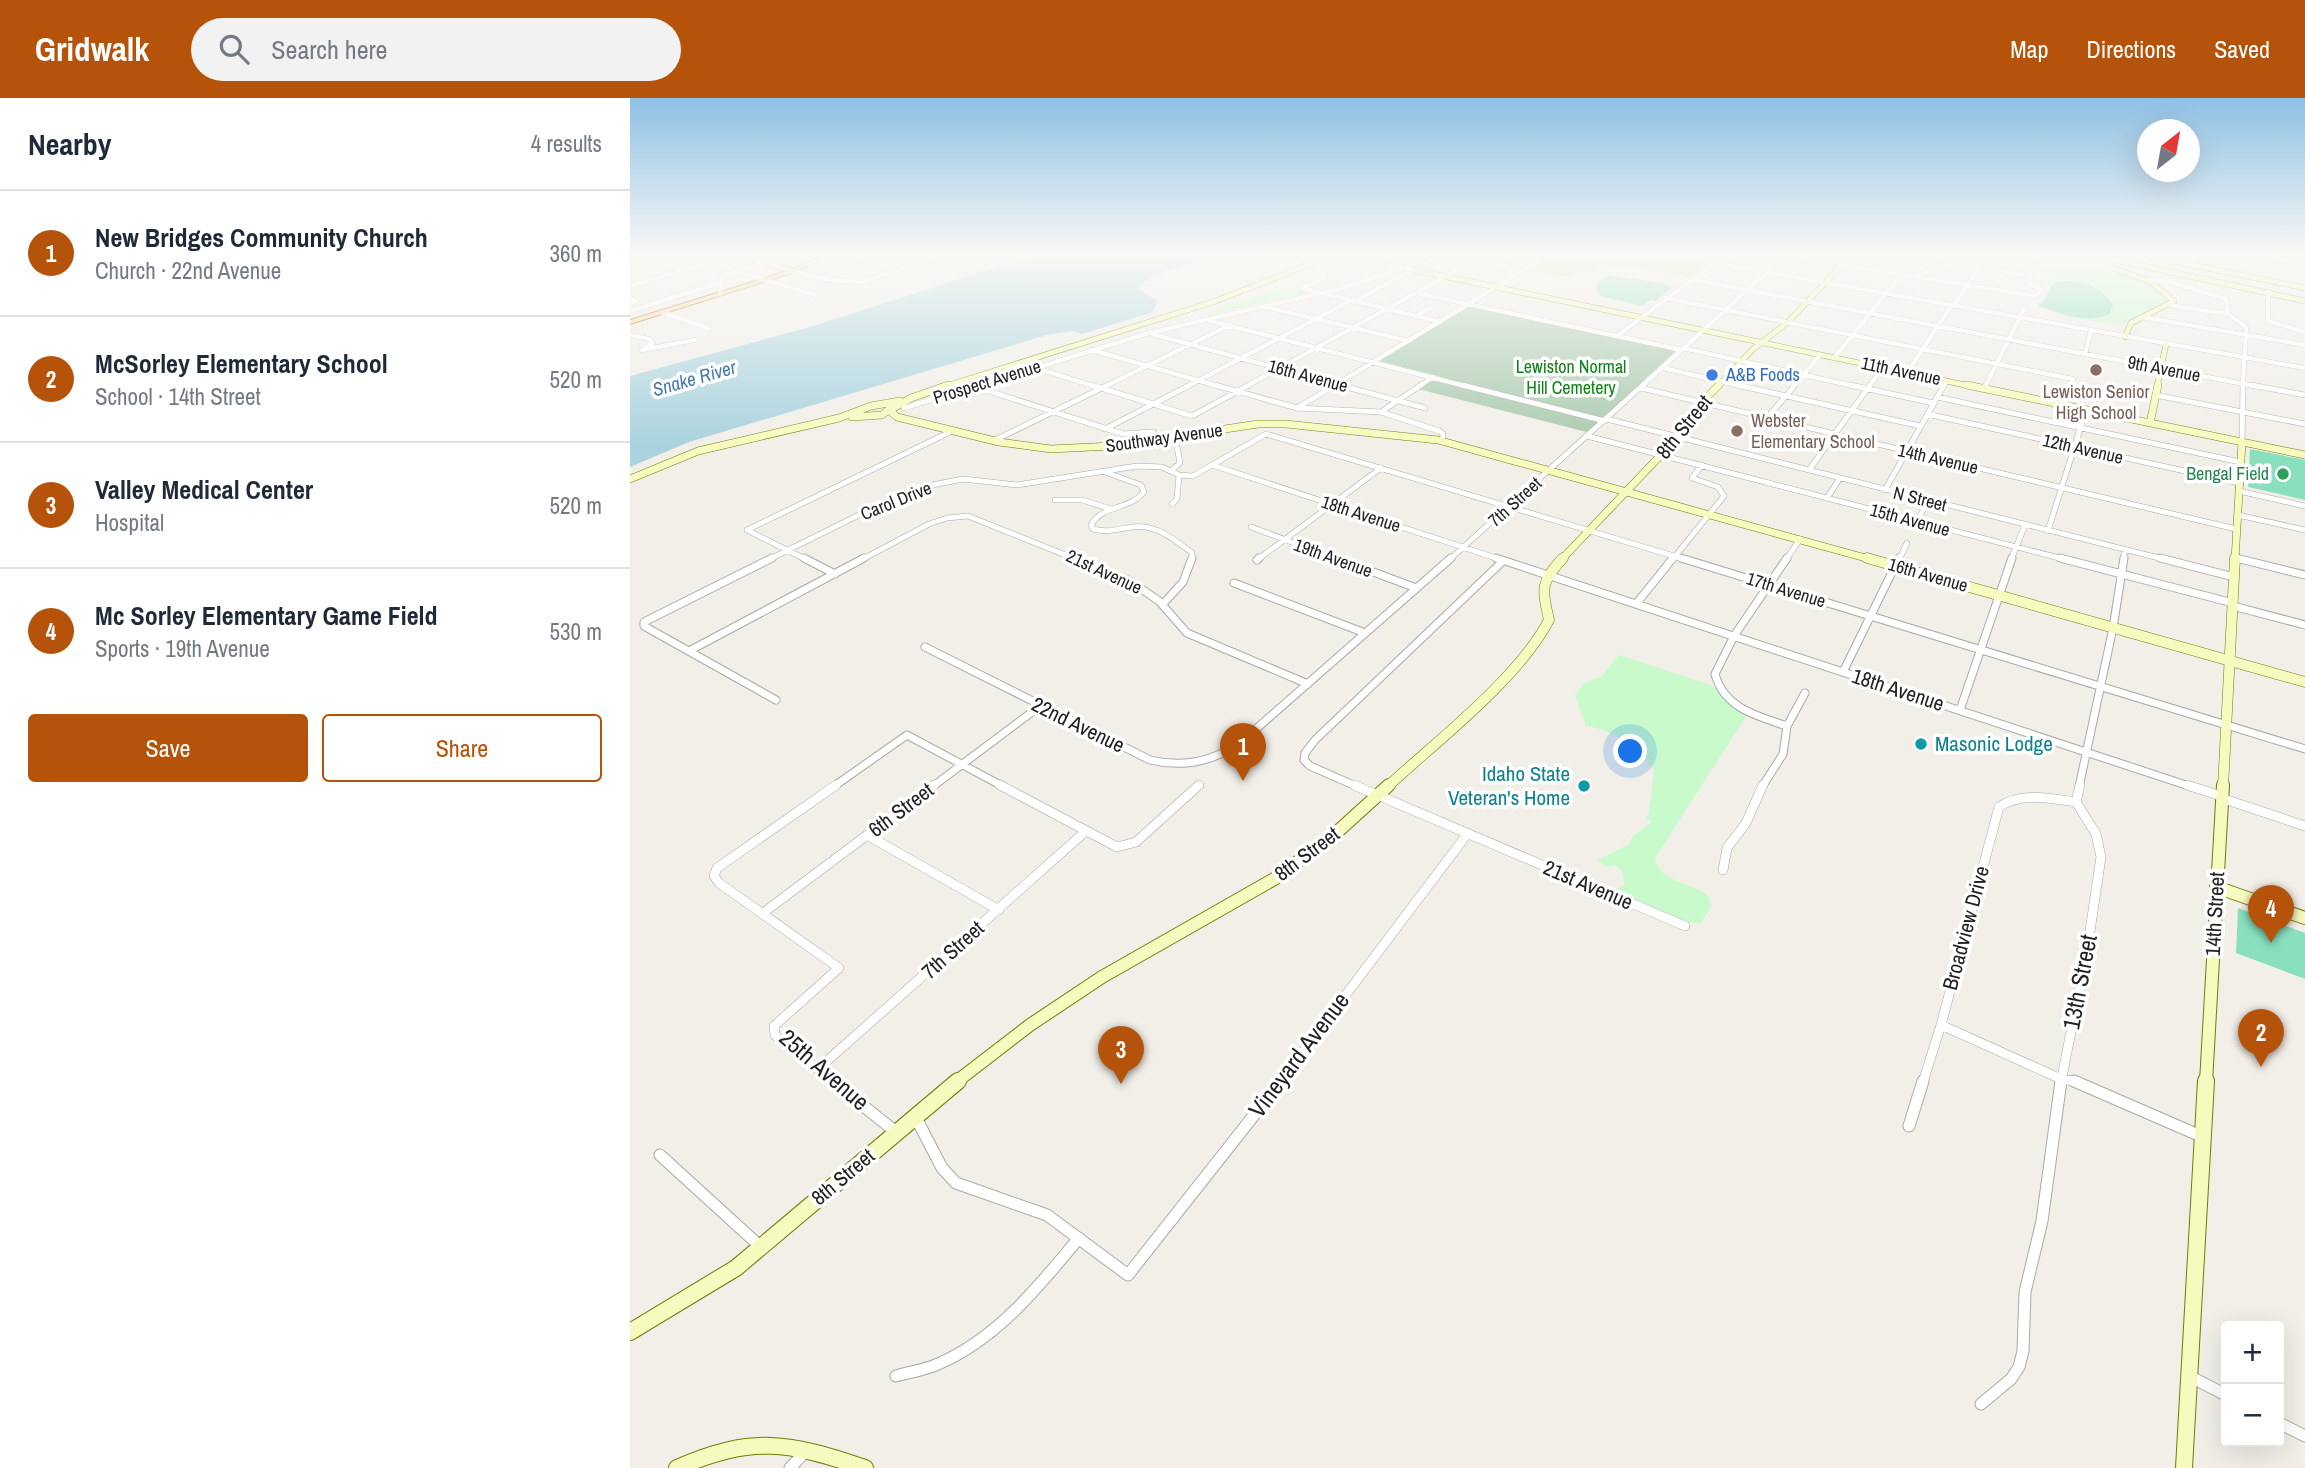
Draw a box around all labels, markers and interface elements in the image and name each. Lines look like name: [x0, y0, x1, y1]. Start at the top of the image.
search box: [191, 18, 681, 81]
text: Gridwalk: [35, 27, 149, 71]
icon: search: [215, 30, 253, 68]
text: Search here: [271, 32, 387, 67]
text: Map: [2010, 33, 2048, 65]
text: Directions: [2086, 33, 2176, 65]
text: Saved: [2214, 33, 2270, 65]
north arrow: [2137, 119, 2200, 182]
text: Nearby: [28, 124, 111, 164]
text: 4 results: [531, 128, 602, 159]
text: New Bridges Community Church: [95, 220, 428, 255]
text: 1: [46, 238, 56, 269]
text: 360 m: [550, 238, 602, 269]
text: Church · 22nd Avenue: [95, 255, 281, 286]
text: McSorley Elementary School: [95, 346, 388, 381]
street label: 9th Avenue: [2126, 349, 2203, 388]
street label: 11th Avenue: [1859, 350, 1943, 391]
water label: Snake River: [649, 353, 740, 402]
street label: Prospect Avenue: [930, 353, 1044, 410]
street label: 16th Avenue: [1265, 353, 1351, 398]
park label: Lewiston Normal Hill Cemetery: [1516, 354, 1626, 400]
place label: A&B Foods: [1725, 362, 1800, 387]
marker: Lewiston Senior High School: [2088, 362, 2104, 378]
text: 2: [46, 364, 56, 395]
text: 520 m: [550, 364, 602, 395]
marker: A&B Foods: [1704, 367, 1720, 383]
place label: Lewiston Senior High School: [2043, 379, 2149, 425]
text: School · 14th Street: [95, 381, 261, 412]
street label: 8th Street: [1649, 388, 1719, 465]
place label: Webster Elementary School: [1751, 408, 1875, 454]
street label: Southway Avenue: [1104, 417, 1224, 458]
marker: Webster Elementary School: [1729, 423, 1745, 439]
street label: 12th Avenue: [2040, 427, 2126, 470]
street label: 14th Avenue: [1895, 437, 1981, 480]
place label: Bengal Field: [2186, 461, 2269, 486]
marker: Bengal Field: [2275, 466, 2291, 482]
street label: 7th Street: [1483, 471, 1547, 532]
text: Valley Medical Center: [95, 472, 313, 507]
street label: Carol Drive: [857, 475, 935, 526]
street label: N Street: [1891, 480, 1949, 517]
street label: 18th Avenue: [1318, 489, 1404, 538]
text: 3: [46, 490, 56, 521]
text: 520 m: [550, 490, 602, 521]
street label: 15th Avenue: [1867, 497, 1953, 542]
text: Hospital: [95, 507, 164, 538]
street label: 19th Avenue: [1290, 532, 1376, 583]
street label: 21st Avenue: [1062, 543, 1146, 600]
street label: 16th Avenue: [1885, 551, 1971, 598]
street label: 17th Avenue: [1743, 566, 1829, 613]
text: Mc Sorley Elementary Game Field: [95, 598, 437, 633]
text: 4: [46, 616, 56, 647]
text: 530 m: [550, 616, 602, 647]
text: Sports · 19th Avenue: [95, 633, 270, 664]
street label: 18th Avenue: [1848, 661, 1948, 718]
street label: 22nd Avenue: [1027, 690, 1130, 760]
button: Save: [28, 714, 308, 782]
button: Share: [322, 714, 602, 782]
pin: 1: [1220, 723, 1266, 781]
place label: Masonic Lodge: [1935, 729, 2053, 758]
your location: [1613, 734, 1647, 768]
marker: Masonic Lodge: [1913, 736, 1929, 752]
place label: Idaho State Veteran's Home: [1448, 759, 1570, 812]
street label: 6th Street: [862, 775, 939, 844]
marker: Idaho State Veteran's Home: [1576, 778, 1592, 794]
street label: 8th Street: [1268, 819, 1345, 888]
street label: 21st Avenue: [1539, 853, 1637, 916]
street label: Broadview Drive: [1935, 863, 1996, 993]
street label: 14th Street: [2198, 871, 2231, 957]
pin: 4: [2248, 885, 2294, 943]
street label: 7th Street: [915, 914, 990, 985]
street label: 13th Street: [2054, 931, 2104, 1032]
street label: Vineyard Avenue: [1241, 985, 1356, 1124]
pin: 2: [2238, 1009, 2284, 1067]
street label: 25th Avenue: [773, 1021, 876, 1117]
pin: 3: [1098, 1026, 1144, 1084]
street label: 8th Street: [805, 1141, 881, 1212]
map controls: [2221, 1321, 2284, 1447]
button: +: [2221, 1321, 2284, 1384]
button: −: [2221, 1384, 2284, 1447]

